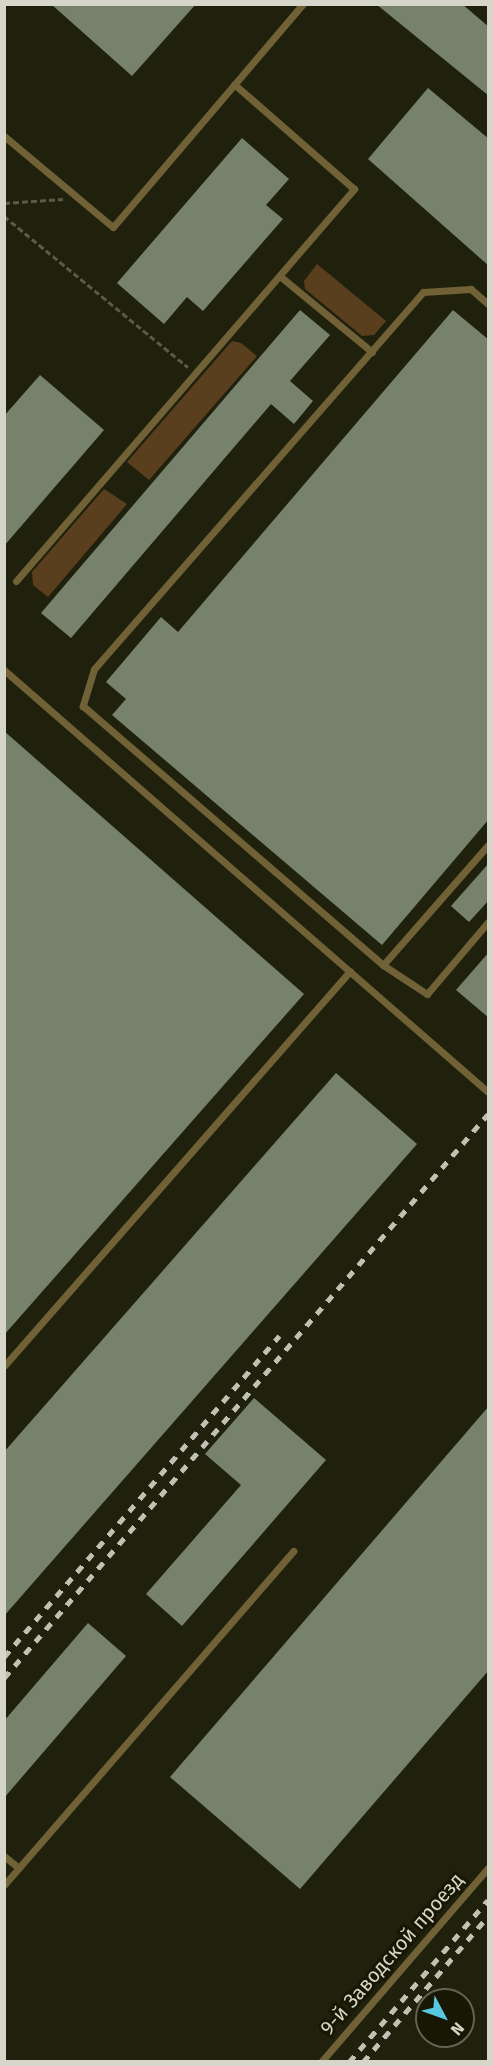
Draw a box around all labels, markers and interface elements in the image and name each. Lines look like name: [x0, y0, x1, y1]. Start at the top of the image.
street label: 9-й Заводской проезд: [315, 1868, 469, 2040]
north arrow: [415, 1988, 475, 2048]
text: N: [447, 2019, 468, 2039]

